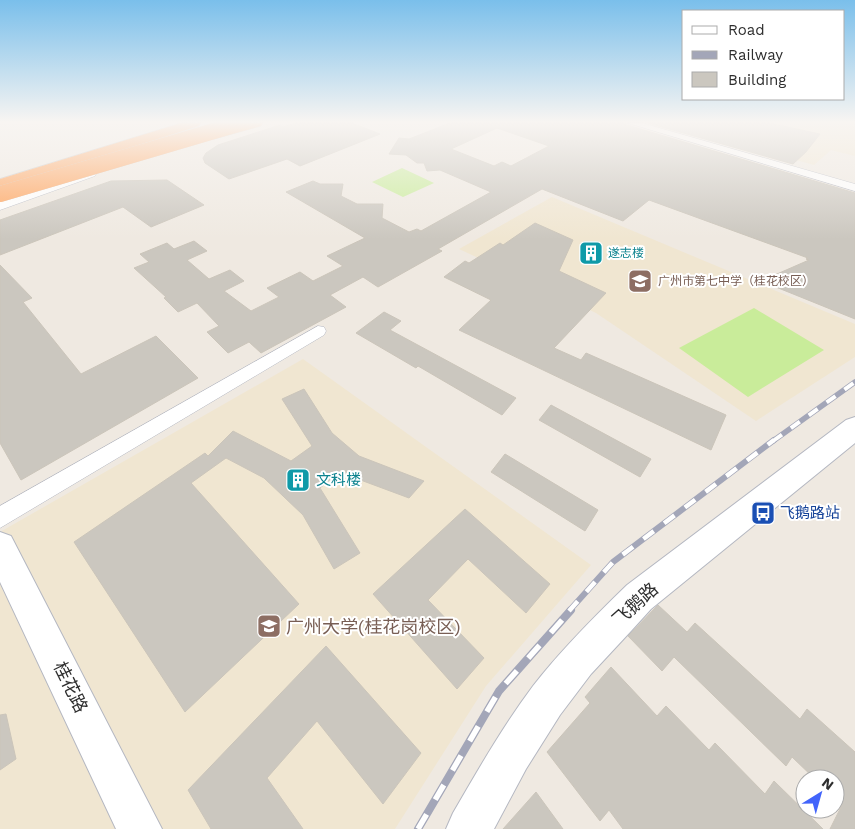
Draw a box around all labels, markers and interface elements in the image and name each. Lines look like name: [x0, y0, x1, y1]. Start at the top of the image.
legend: [682, 10, 845, 100]
text: Road: [728, 21, 765, 39]
text: Railway: [728, 46, 783, 64]
text: Building: [728, 71, 786, 89]
building icon: 遂志楼: [578, 240, 604, 266]
place label: 遂志楼: [608, 246, 644, 260]
school or university icon: 广州市第七中学（桂花校区）: [627, 268, 653, 294]
place label: 广州市第七中学（桂花校区）: [658, 274, 814, 288]
building icon: 文科楼: [285, 467, 311, 493]
place label: 文科楼: [316, 471, 361, 489]
bus stop icon: 飞鹅路站: [750, 500, 776, 526]
place label: 飞鹅路站: [780, 504, 840, 522]
street label: 飞鹅路: [608, 578, 662, 630]
school or university icon: 广州大学(桂花岗校区): [256, 613, 282, 639]
place label: 广州大学(桂花岗校区): [286, 616, 461, 637]
street label: 桂花路: [50, 658, 92, 716]
north arrow: [795, 769, 845, 819]
text: N: [819, 774, 837, 793]

